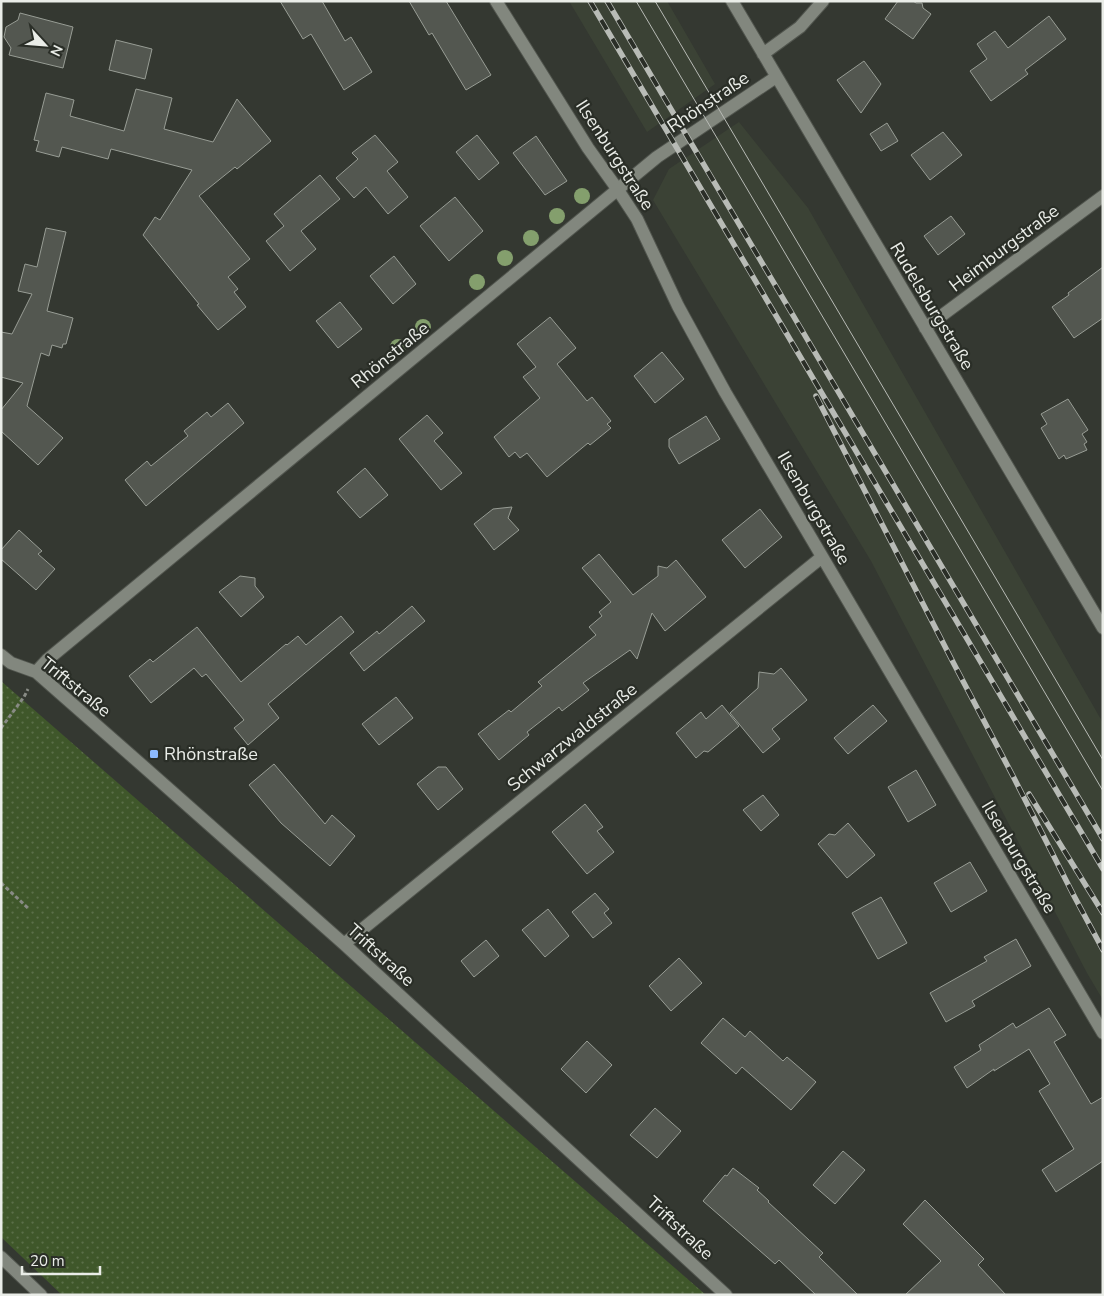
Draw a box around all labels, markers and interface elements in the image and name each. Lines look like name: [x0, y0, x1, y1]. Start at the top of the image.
north arrow: [20, 20, 70, 70]
text: N: [45, 42, 67, 59]
street label: Rhönstraße: [662, 66, 754, 138]
street label: Ilsenburgstraße: [570, 95, 660, 215]
street label: Heimburgstraße: [944, 199, 1064, 297]
street label: Rudelsburgstraße: [884, 238, 980, 374]
street label: Rhönstraße: [346, 316, 434, 394]
street label: Ilsenburgstraße: [772, 447, 856, 569]
street label: Triftstraße: [36, 651, 116, 723]
street label: Schwarzwaldstraße: [502, 677, 642, 797]
place label: Rhönstraße: [164, 742, 258, 766]
marker: Rhönstraße: [148, 748, 160, 760]
street label: Ilsenburgstraße: [976, 796, 1062, 918]
street label: Triftstraße: [342, 918, 420, 992]
street label: Triftstraße: [641, 1191, 719, 1265]
scale bar: [22, 1244, 100, 1276]
text: 20 m: [30, 1251, 65, 1271]

